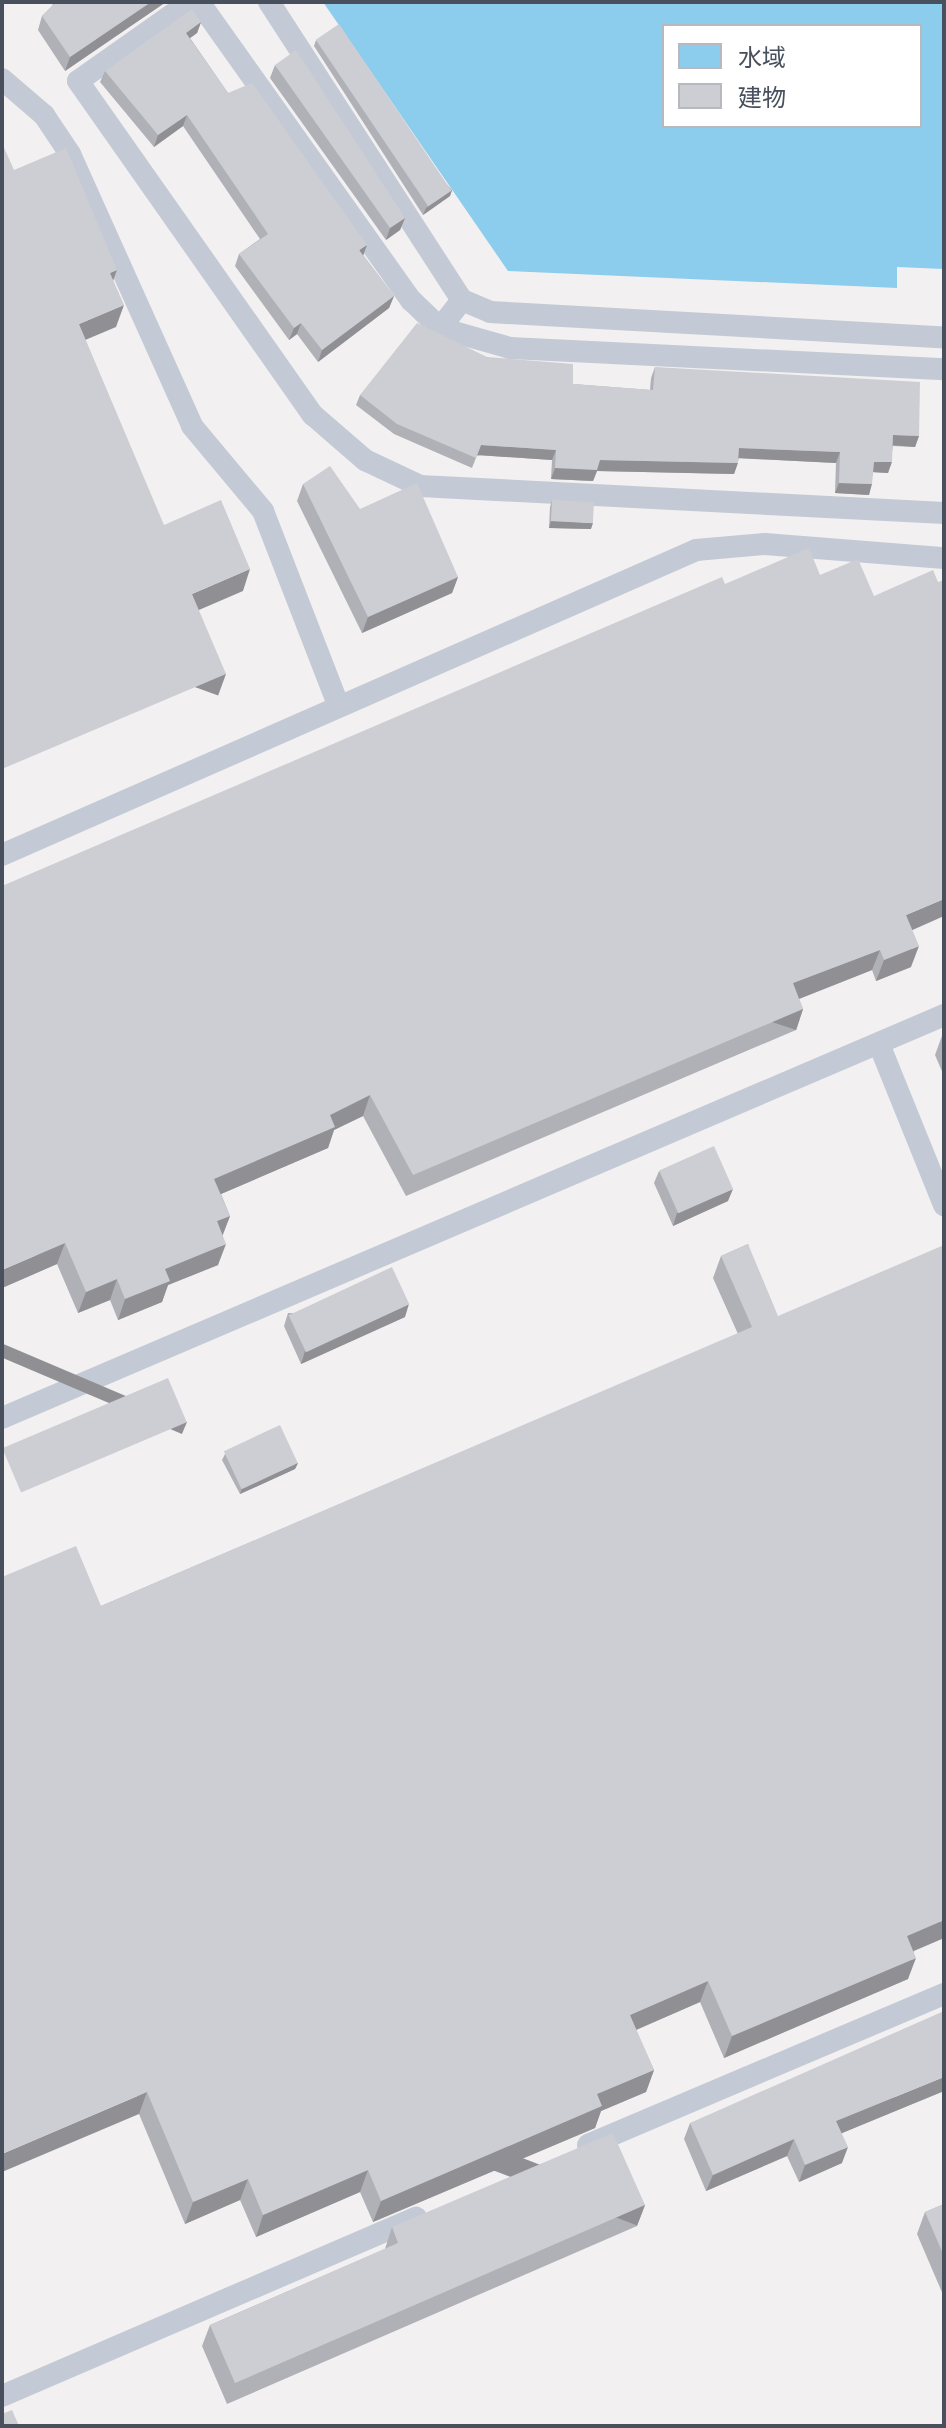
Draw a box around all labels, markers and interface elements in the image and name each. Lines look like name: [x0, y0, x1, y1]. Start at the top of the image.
legend: [662, 24, 922, 128]
text: 水域: [738, 41, 786, 74]
text: 建物: [738, 81, 786, 114]

